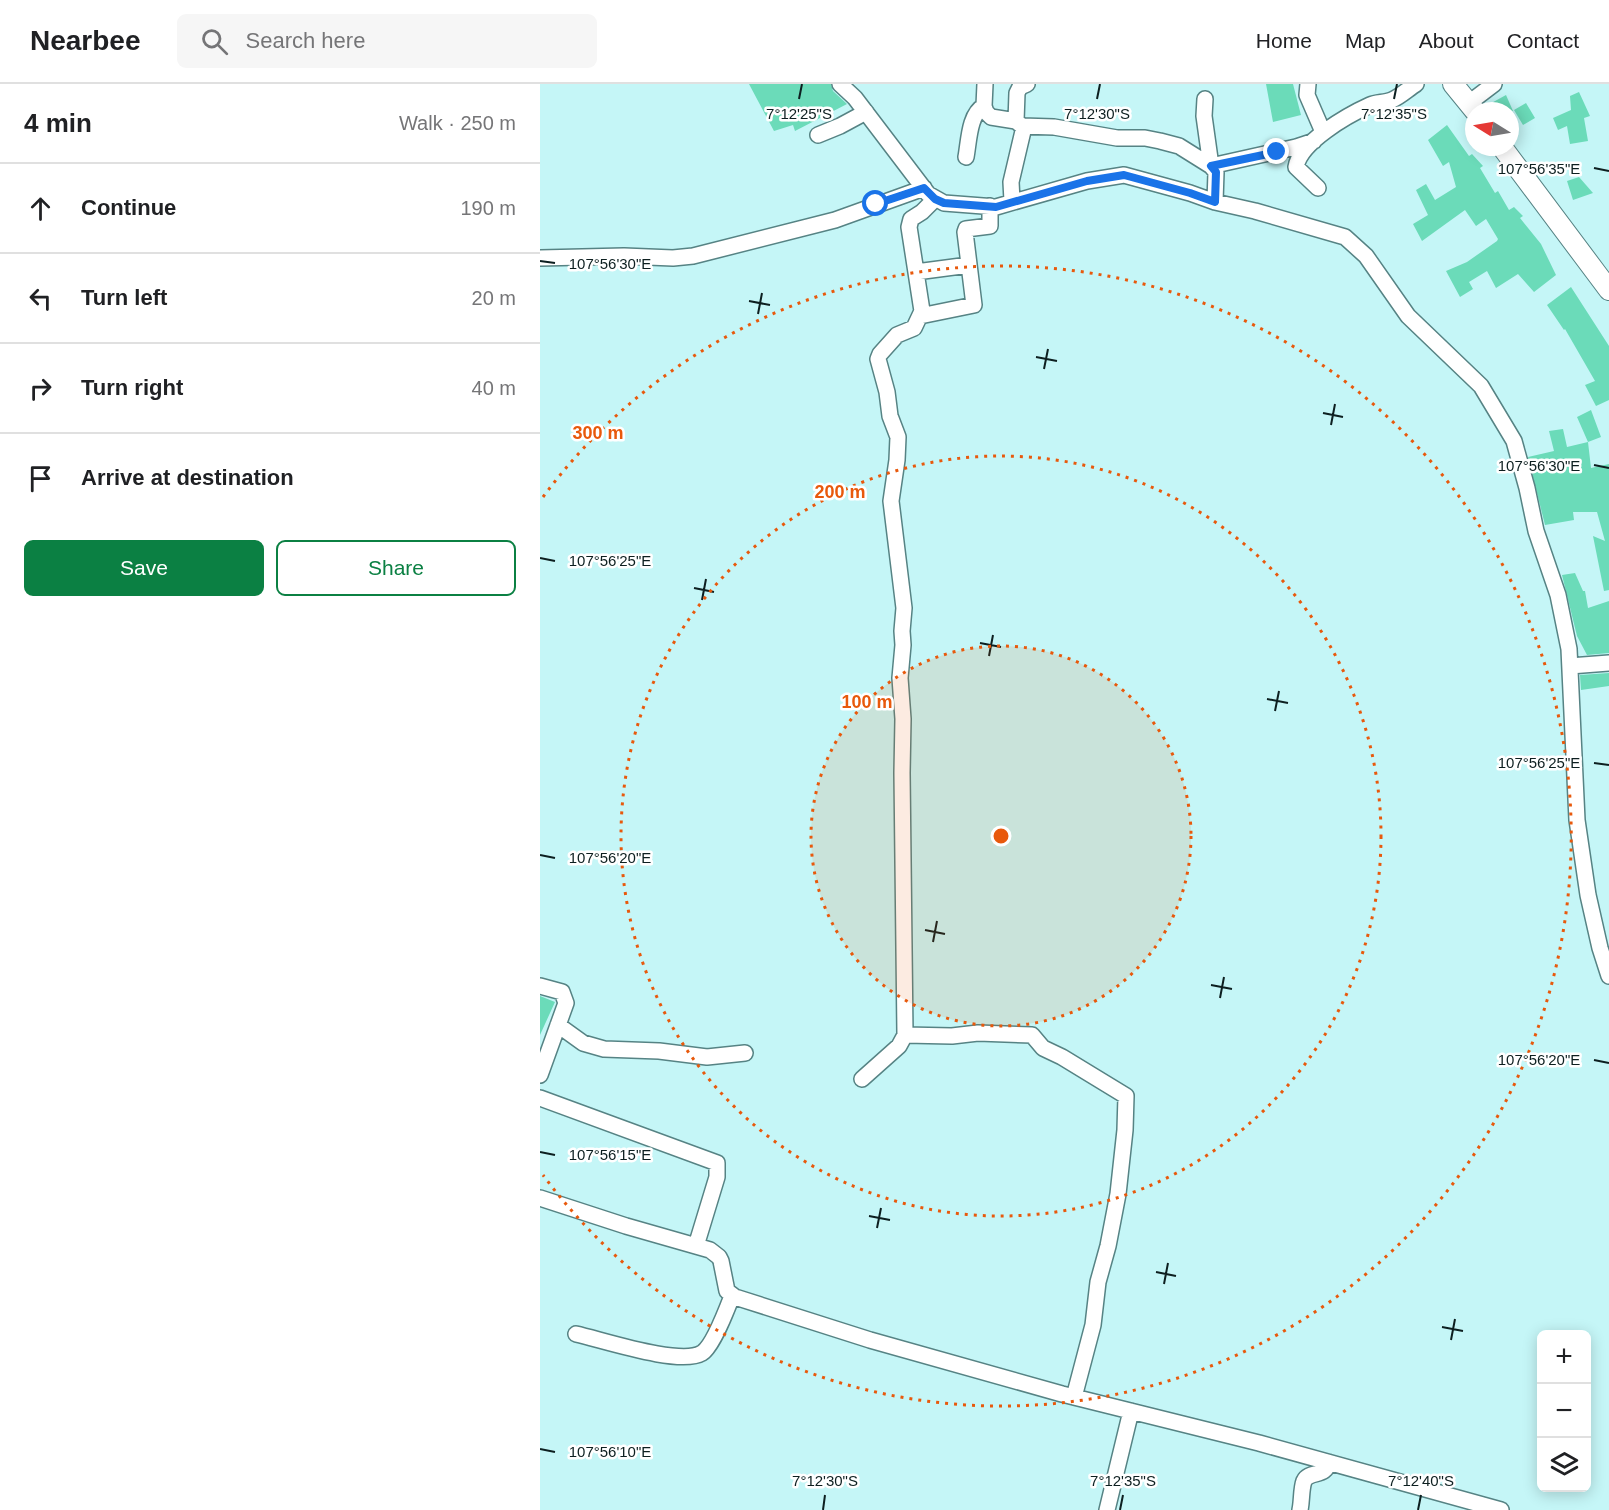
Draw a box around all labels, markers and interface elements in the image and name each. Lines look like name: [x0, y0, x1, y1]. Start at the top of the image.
search box: [177, 14, 597, 68]
text: Nearbee: [30, 25, 141, 56]
icon: search: [198, 25, 231, 58]
text: Search here: [246, 28, 365, 53]
text: Home: [1256, 29, 1312, 52]
text: Map: [1345, 29, 1386, 52]
text: About: [1419, 29, 1474, 52]
text: Contact: [1507, 29, 1579, 52]
north arrow: [1465, 102, 1519, 156]
text: 7°12'25"S: [766, 105, 832, 122]
text: 7°12'30"S: [1064, 105, 1130, 122]
text: 7°12'35"S: [1361, 105, 1427, 122]
text: 4 min: [24, 108, 92, 138]
text: Walk · 250 m: [399, 112, 516, 134]
route end: [1263, 138, 1289, 164]
text: 107°56'35"E: [1498, 160, 1580, 177]
route start: [862, 190, 888, 216]
icon: ahead: [24, 192, 57, 225]
text: Continue: [81, 195, 176, 220]
text: 190 m: [460, 197, 516, 219]
text: 107°56'30"E: [569, 255, 651, 272]
icon: left: [24, 282, 57, 315]
text: Turn left: [81, 285, 167, 310]
text: 20 m: [472, 287, 516, 309]
icon: right: [24, 372, 57, 405]
text: Turn right: [81, 375, 183, 400]
text: 40 m: [472, 377, 516, 399]
text: 300 m: [572, 423, 624, 443]
text: 107°56'30"E: [1498, 457, 1580, 474]
icon: arrive: [24, 462, 57, 495]
text: Arrive at destination: [81, 465, 294, 490]
text: 200 m: [814, 482, 866, 502]
button: Save: [24, 540, 264, 596]
button: Share: [276, 540, 516, 596]
text: 107°56'25"E: [569, 552, 651, 569]
text: 100 m: [841, 692, 893, 712]
text: 107°56'25"E: [1498, 754, 1580, 771]
centre of rings: [991, 826, 1011, 846]
text: 107°56'20"E: [569, 849, 651, 866]
text: 107°56'20"E: [1498, 1051, 1580, 1068]
text: 107°56'15"E: [569, 1146, 651, 1163]
map controls: [1537, 1330, 1591, 1492]
button: +: [1537, 1330, 1591, 1384]
button: −: [1537, 1384, 1591, 1438]
button: layers: [1537, 1438, 1591, 1492]
text: 107°56'10"E: [569, 1443, 651, 1460]
text: 7°12'30"S: [792, 1472, 858, 1489]
text: 7°12'35"S: [1090, 1472, 1156, 1489]
text: 7°12'40"S: [1388, 1472, 1454, 1489]

